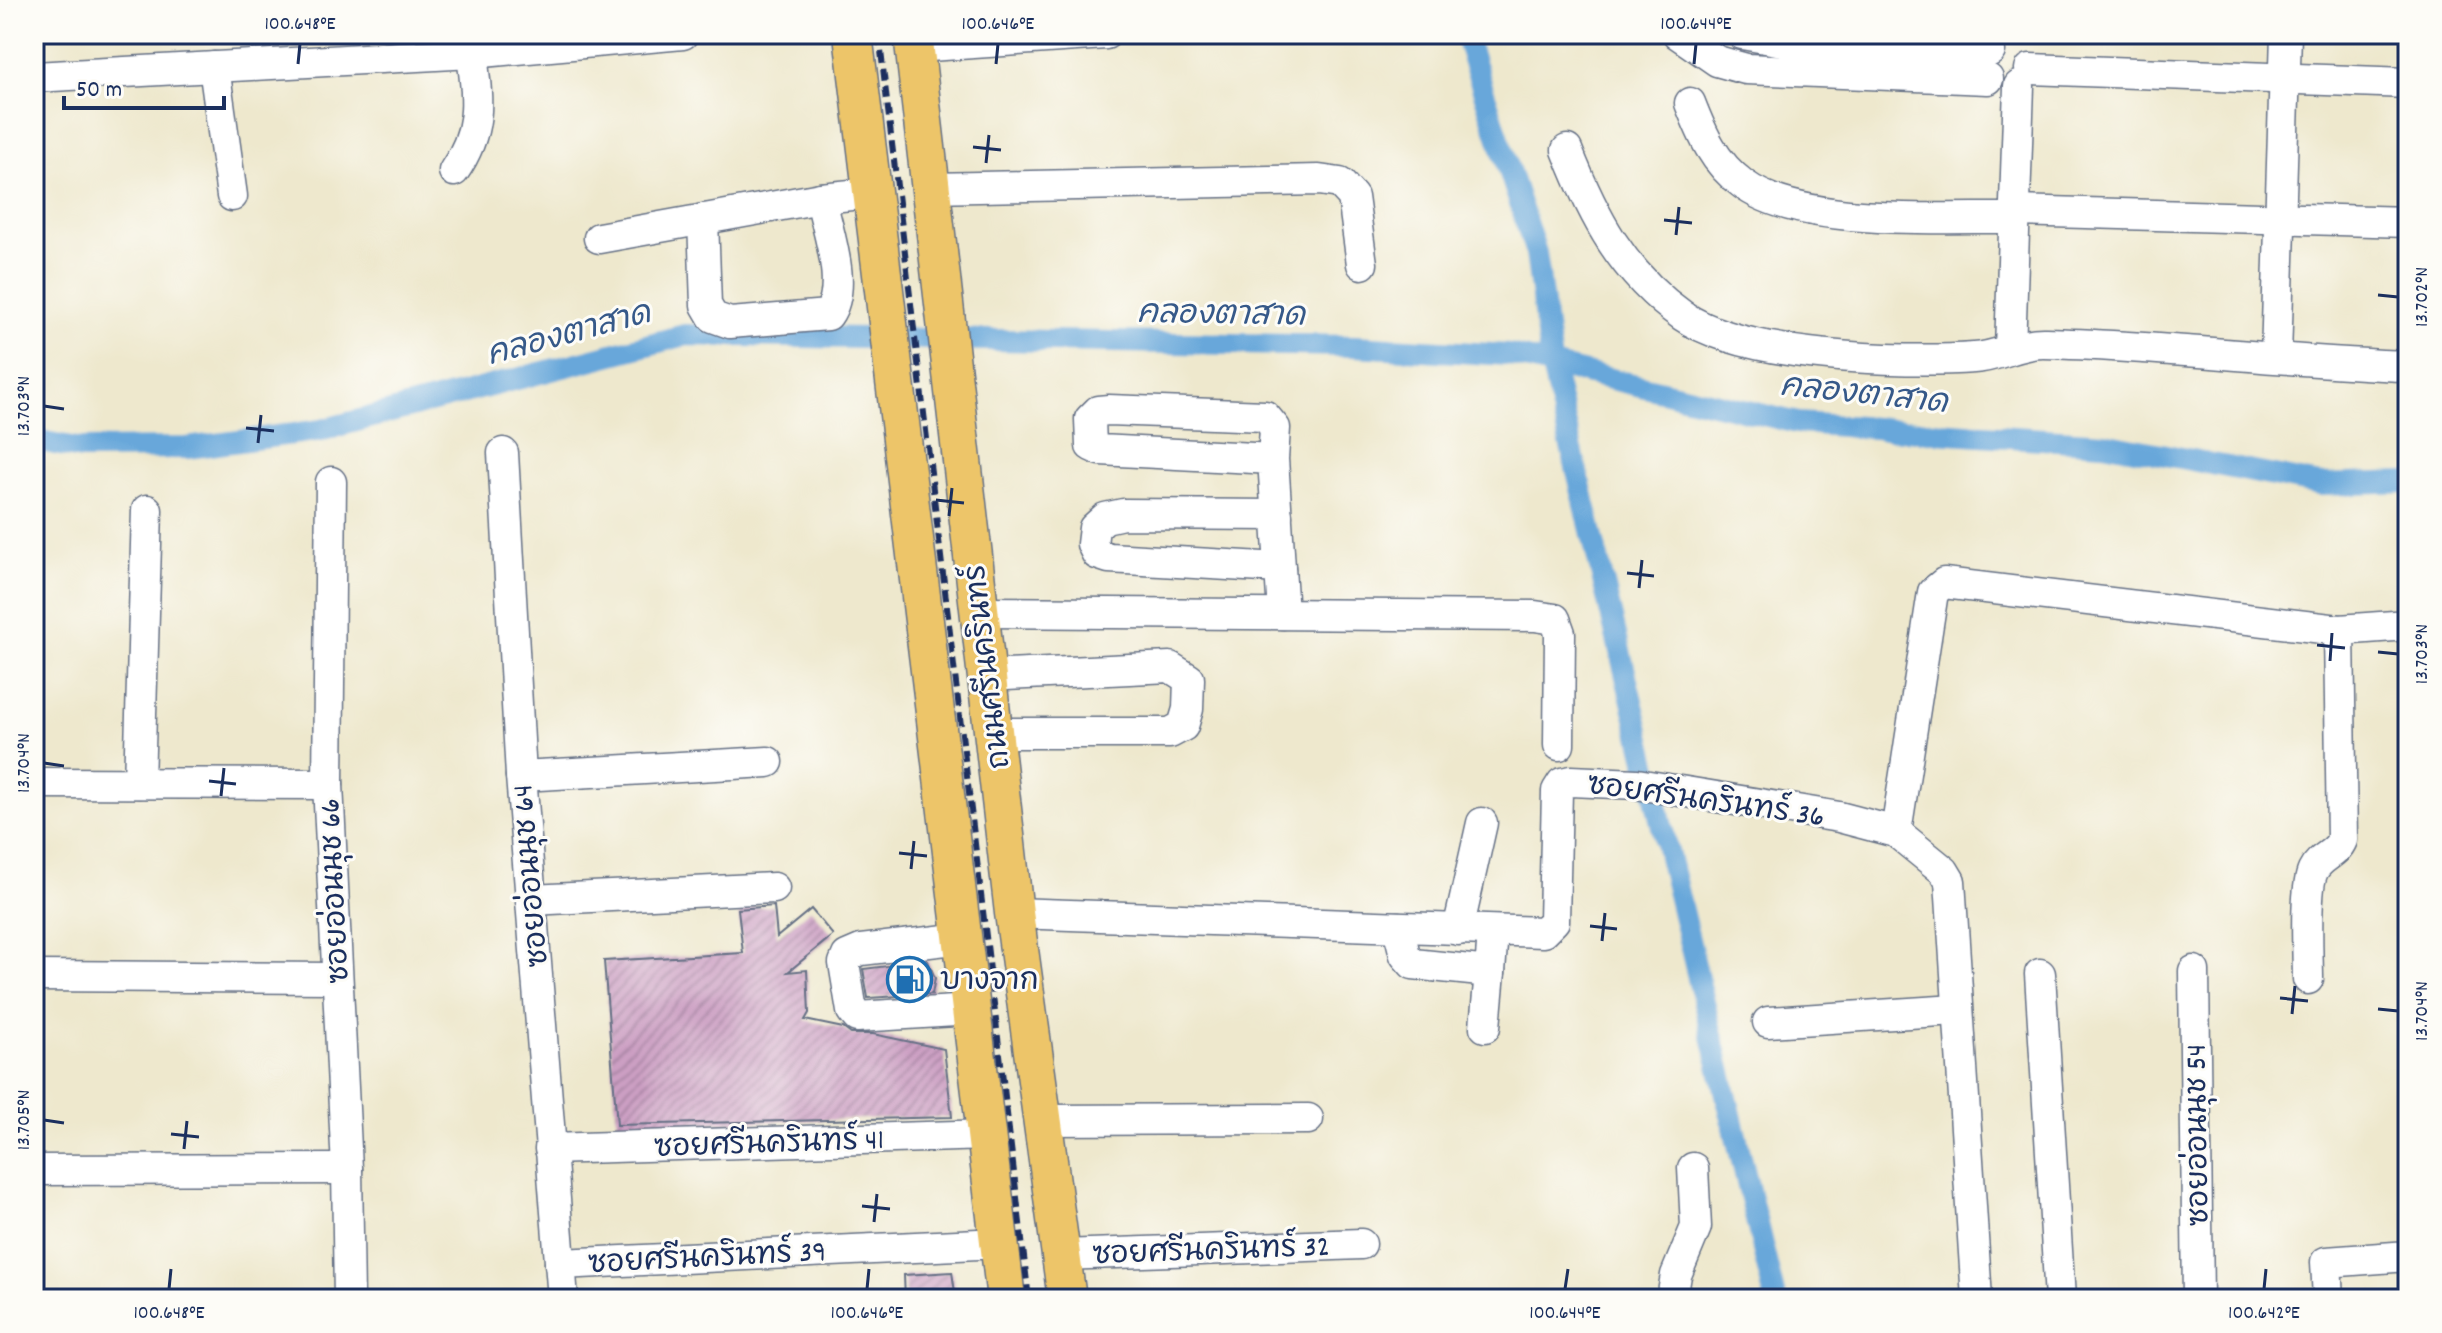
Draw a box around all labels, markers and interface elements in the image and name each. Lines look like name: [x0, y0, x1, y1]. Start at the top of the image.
text: 100.648°E: [264, 11, 336, 39]
text: 100.646°E: [962, 11, 1034, 39]
text: 100.644°E: [1660, 11, 1732, 39]
scale bar: [64, 60, 224, 110]
text: 50 m: [76, 74, 122, 108]
text: 13.702°N: [2409, 267, 2437, 327]
water label: คลองตาสาด: [482, 292, 658, 381]
water label: คลองตาสาด: [1137, 293, 1307, 341]
water label: คลองตาสาด: [1778, 365, 1951, 429]
text: 13.703°N: [11, 376, 39, 436]
street label: ถนนศรีนครินทร์: [954, 562, 1024, 771]
text: 13.703°N: [2409, 624, 2437, 684]
text: 13.704°N: [11, 733, 39, 793]
street label: ซอยศรีนครินทร์ 36: [1584, 763, 1827, 841]
street label: ซอยอ่อนนุช 64: [501, 783, 563, 969]
street label: ซอยอ่อนนุช 66: [308, 797, 364, 985]
fuel station icon: บางจาก: [885, 955, 933, 1003]
place label: บางจาก: [940, 962, 1039, 1005]
text: 13.704°N: [2409, 981, 2437, 1041]
street label: ซอยอ่อนนุช 54: [2174, 1043, 2224, 1226]
text: 13.705°N: [11, 1090, 39, 1150]
street label: ซอยศรีนครินทร์ 41: [653, 1118, 885, 1172]
street label: ซอยศรีนครินทร์ 32: [1092, 1225, 1331, 1279]
street label: ซอยศรีนครินทร์ 39: [587, 1230, 827, 1288]
text: 100.648°E: [133, 1300, 205, 1328]
text: 100.646°E: [831, 1300, 903, 1328]
text: 100.644°E: [1529, 1300, 1601, 1328]
text: 100.642°E: [2228, 1300, 2300, 1328]

